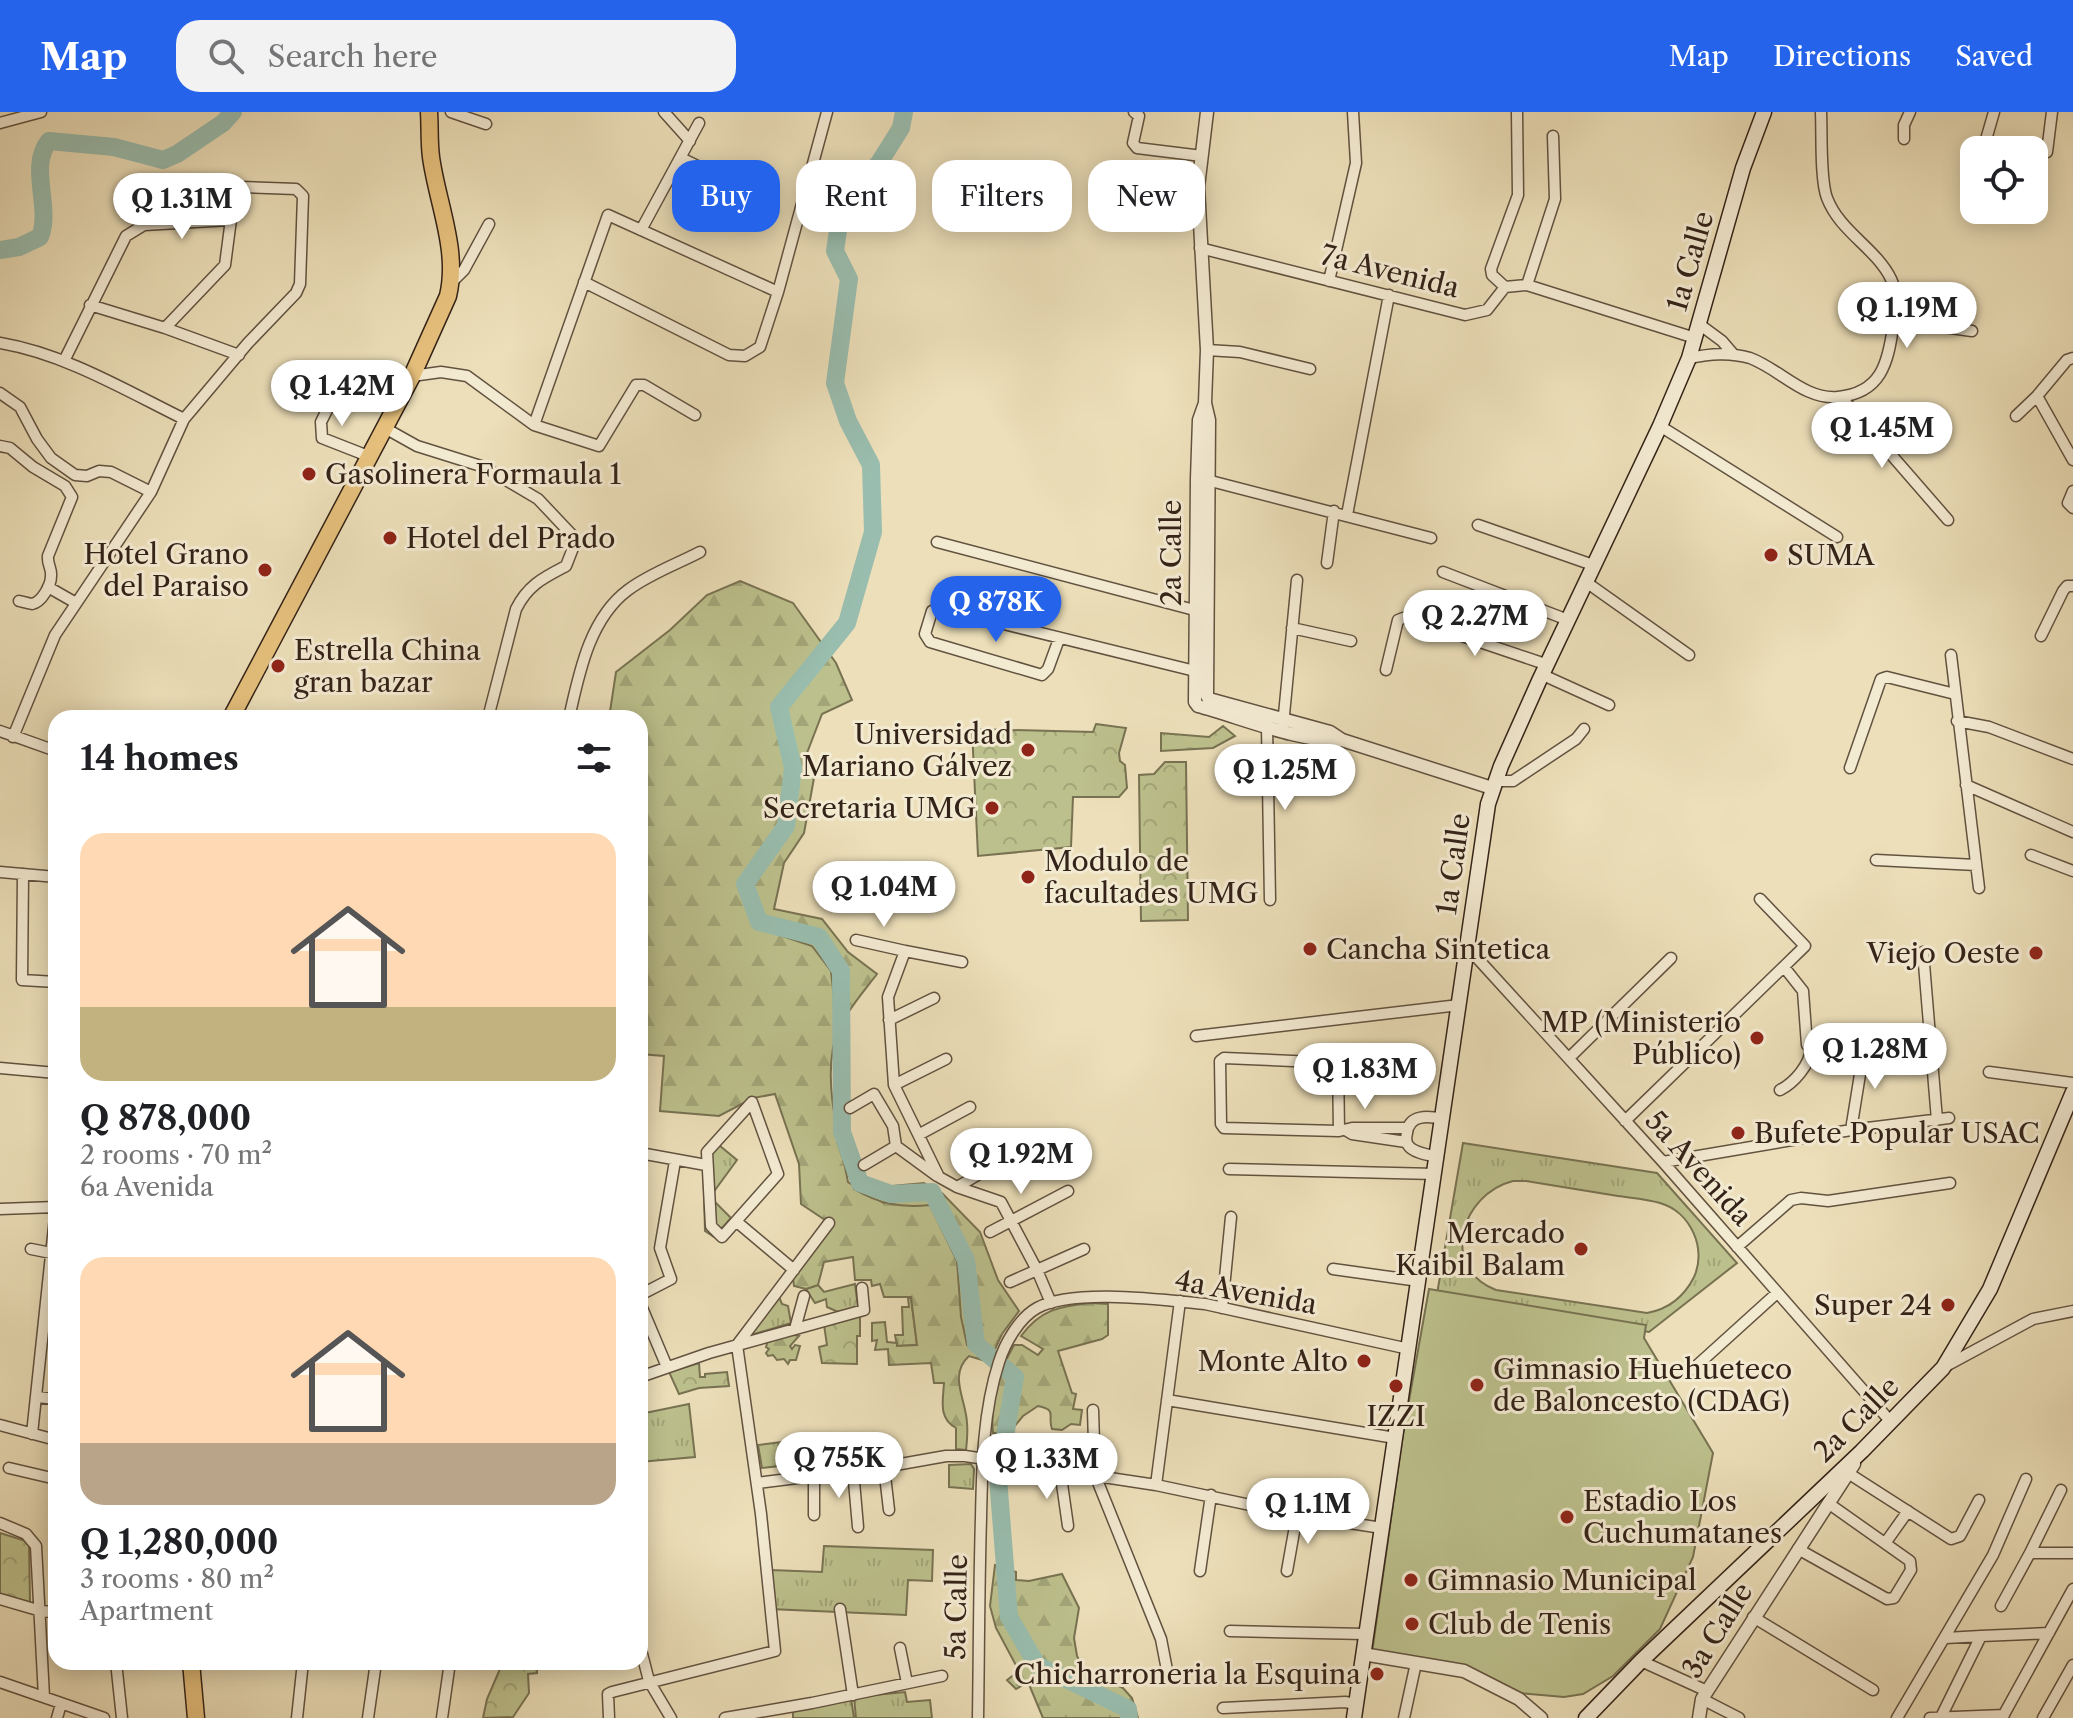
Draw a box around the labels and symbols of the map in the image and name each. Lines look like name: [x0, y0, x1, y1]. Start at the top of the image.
pin: Q 1.31M: [108, 173, 256, 241]
street label: 1a Calle: [1660, 207, 1720, 315]
street label: 7a Avenida: [1317, 237, 1463, 305]
pin: Q 1.19M: [1833, 282, 1981, 350]
pin: Q 1.42M: [268, 360, 416, 428]
pin: Q 1.45M: [1808, 402, 1956, 470]
place label: Gasolinera Formaula 1: [325, 457, 622, 491]
marker: Gasolinera Formaula 1: [300, 465, 318, 483]
street label: 2a Calle: [1154, 500, 1188, 606]
place label: Hotel del Prado: [406, 521, 616, 555]
marker: Hotel del Prado: [381, 529, 399, 547]
place label: Hotel Grano del Paraiso: [83, 537, 249, 603]
place label: SUMA: [1787, 538, 1876, 572]
marker: SUMA: [1762, 546, 1780, 564]
marker: Hotel Grano del Paraiso: [256, 561, 274, 579]
pin: Q 878K: [931, 576, 1061, 644]
pin: Q 2.27M: [1401, 590, 1549, 658]
place label: Estrella China gran bazar: [294, 633, 481, 699]
marker: Estrella China gran bazar: [269, 657, 287, 675]
place label: Universidad Mariano Gálvez: [802, 717, 1012, 783]
marker: Universidad Mariano Gálvez: [1019, 741, 1037, 759]
pin: Q 1.25M: [1211, 744, 1359, 812]
place label: Secretaria UMG: [763, 791, 976, 825]
marker: Secretaria UMG: [983, 799, 1001, 817]
street label: 1a Calle: [1429, 811, 1477, 917]
place label: Modulo de facultades UMG: [1044, 844, 1258, 910]
pin: Q 1.04M: [810, 861, 958, 929]
marker: Modulo de facultades UMG: [1019, 868, 1037, 886]
place label: Cancha Sintetica: [1326, 932, 1551, 966]
place label: Viejo Oeste: [1865, 936, 2020, 970]
marker: Cancha Sintetica: [1301, 940, 1319, 958]
marker: Viejo Oeste: [2027, 944, 2045, 962]
place label: MP (Ministerio Público): [1541, 1005, 1741, 1071]
pin: Q 1.28M: [1801, 1023, 1949, 1091]
marker: MP (Ministerio Público): [1748, 1029, 1766, 1047]
pin: Q 1.83M: [1291, 1043, 1439, 1111]
street label: 5a Avenida: [1639, 1104, 1760, 1233]
place label: Bufete Popular USAC: [1754, 1116, 2040, 1150]
marker: Bufete Popular USAC: [1729, 1124, 1747, 1142]
pin: Q 1.92M: [947, 1128, 1095, 1196]
place label: Mercado Kaibil Balam: [1395, 1216, 1565, 1282]
marker: Mercado Kaibil Balam: [1572, 1240, 1590, 1258]
street label: 4a Avenida: [1172, 1263, 1320, 1321]
place label: Super 24: [1814, 1288, 1932, 1322]
marker: Super 24: [1939, 1296, 1957, 1314]
place label: Monte Alto: [1198, 1344, 1348, 1378]
marker: Monte Alto: [1355, 1352, 1373, 1370]
place label: Gimnasio Huehueteco de Baloncesto (CDAG): [1493, 1352, 1792, 1418]
street label: 2a Calle: [1806, 1369, 1906, 1469]
marker: Gimnasio Huehueteco de Baloncesto (CDAG): [1468, 1376, 1486, 1394]
marker: IZZI: [1387, 1377, 1405, 1395]
place label: IZZI: [1367, 1399, 1425, 1433]
pin: Q 755K: [774, 1432, 904, 1500]
pin: Q 1.33M: [973, 1433, 1121, 1501]
pin: Q 1.1M: [1243, 1478, 1373, 1546]
place label: Estadio Los Cuchumatanes: [1583, 1484, 1782, 1550]
marker: Estadio Los Cuchumatanes: [1558, 1508, 1576, 1526]
street label: 5a Calle: [938, 1554, 974, 1660]
place label: Gimnasio Municipal: [1427, 1563, 1697, 1597]
marker: Gimnasio Municipal: [1402, 1571, 1420, 1589]
street label: 3a Calle: [1675, 1576, 1759, 1684]
place label: Club de Tenis: [1428, 1607, 1611, 1641]
marker: Club de Tenis: [1403, 1615, 1421, 1633]
place label: Chicharroneria la Esquina: [1014, 1657, 1361, 1691]
marker: Chicharroneria la Esquina: [1368, 1665, 1386, 1683]

